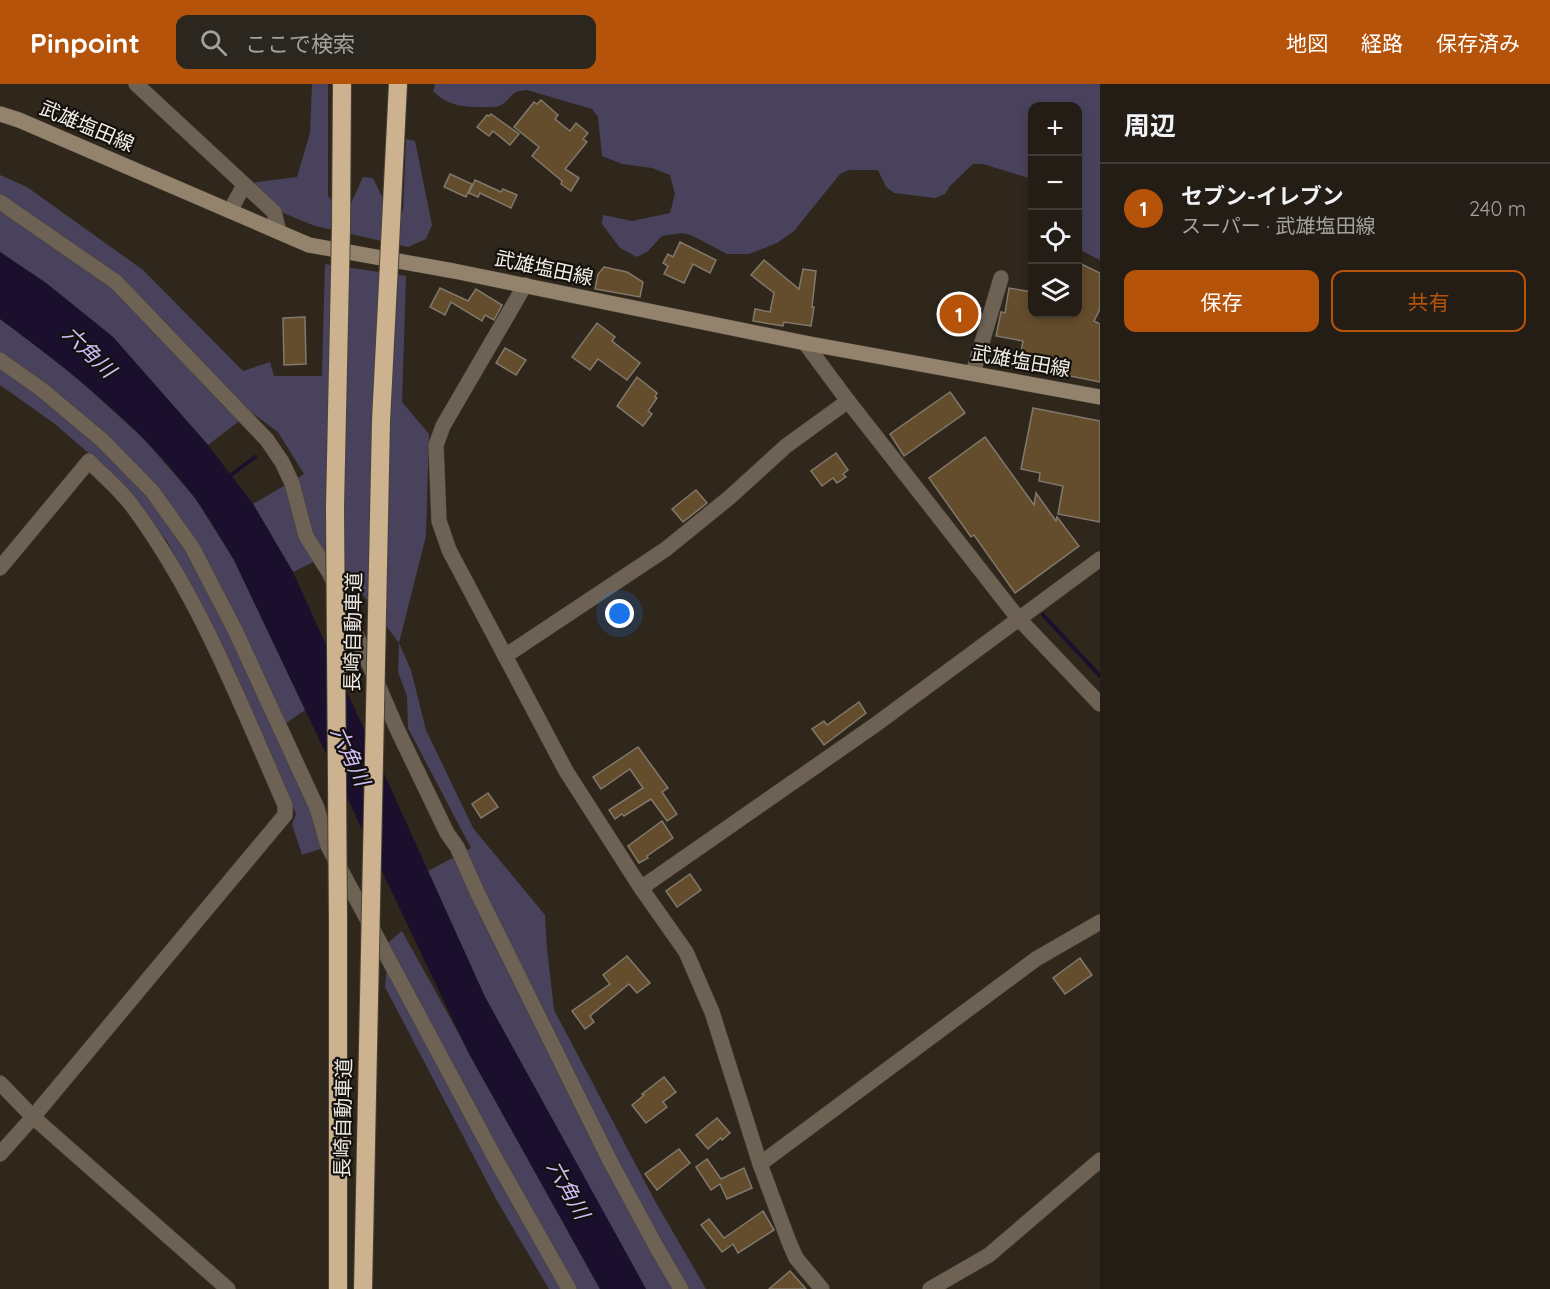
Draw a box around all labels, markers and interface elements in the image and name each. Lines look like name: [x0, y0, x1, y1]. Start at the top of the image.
search box: [176, 15, 596, 69]
text: Pinpoint: [30, 25, 140, 60]
icon: search: [197, 26, 230, 59]
text: ここで検索: [245, 30, 355, 58]
text: 地図: [1286, 30, 1328, 56]
text: 経路: [1361, 30, 1403, 56]
text: 保存済み: [1436, 30, 1520, 56]
street label: 武雄塩田線: [36, 94, 138, 157]
map controls: [1028, 102, 1082, 318]
button: +: [1028, 102, 1082, 156]
text: 周辺: [1124, 109, 1176, 142]
button: −: [1028, 156, 1082, 210]
text: セブン-イレブン: [1181, 182, 1344, 210]
text: 1: [1140, 196, 1147, 221]
text: 240 m: [1469, 196, 1526, 221]
button: locate: [1028, 210, 1082, 264]
text: スーパー · 武雄塩田線: [1181, 213, 1376, 238]
street label: 武雄塩田線: [493, 245, 596, 290]
button: layers: [1028, 264, 1082, 318]
button: 保存: [1124, 270, 1319, 332]
button: 共有: [1331, 270, 1526, 332]
pin: 1: [940, 292, 978, 336]
water label: 六角川: [58, 320, 123, 384]
street label: 武雄塩田線: [970, 340, 1072, 382]
street label: 長崎自動車道: [339, 572, 366, 692]
your location: [605, 599, 634, 628]
water label: 六角川: [326, 722, 377, 791]
street label: 長崎自動車道: [329, 1058, 356, 1178]
water label: 六角川: [542, 1156, 596, 1225]

